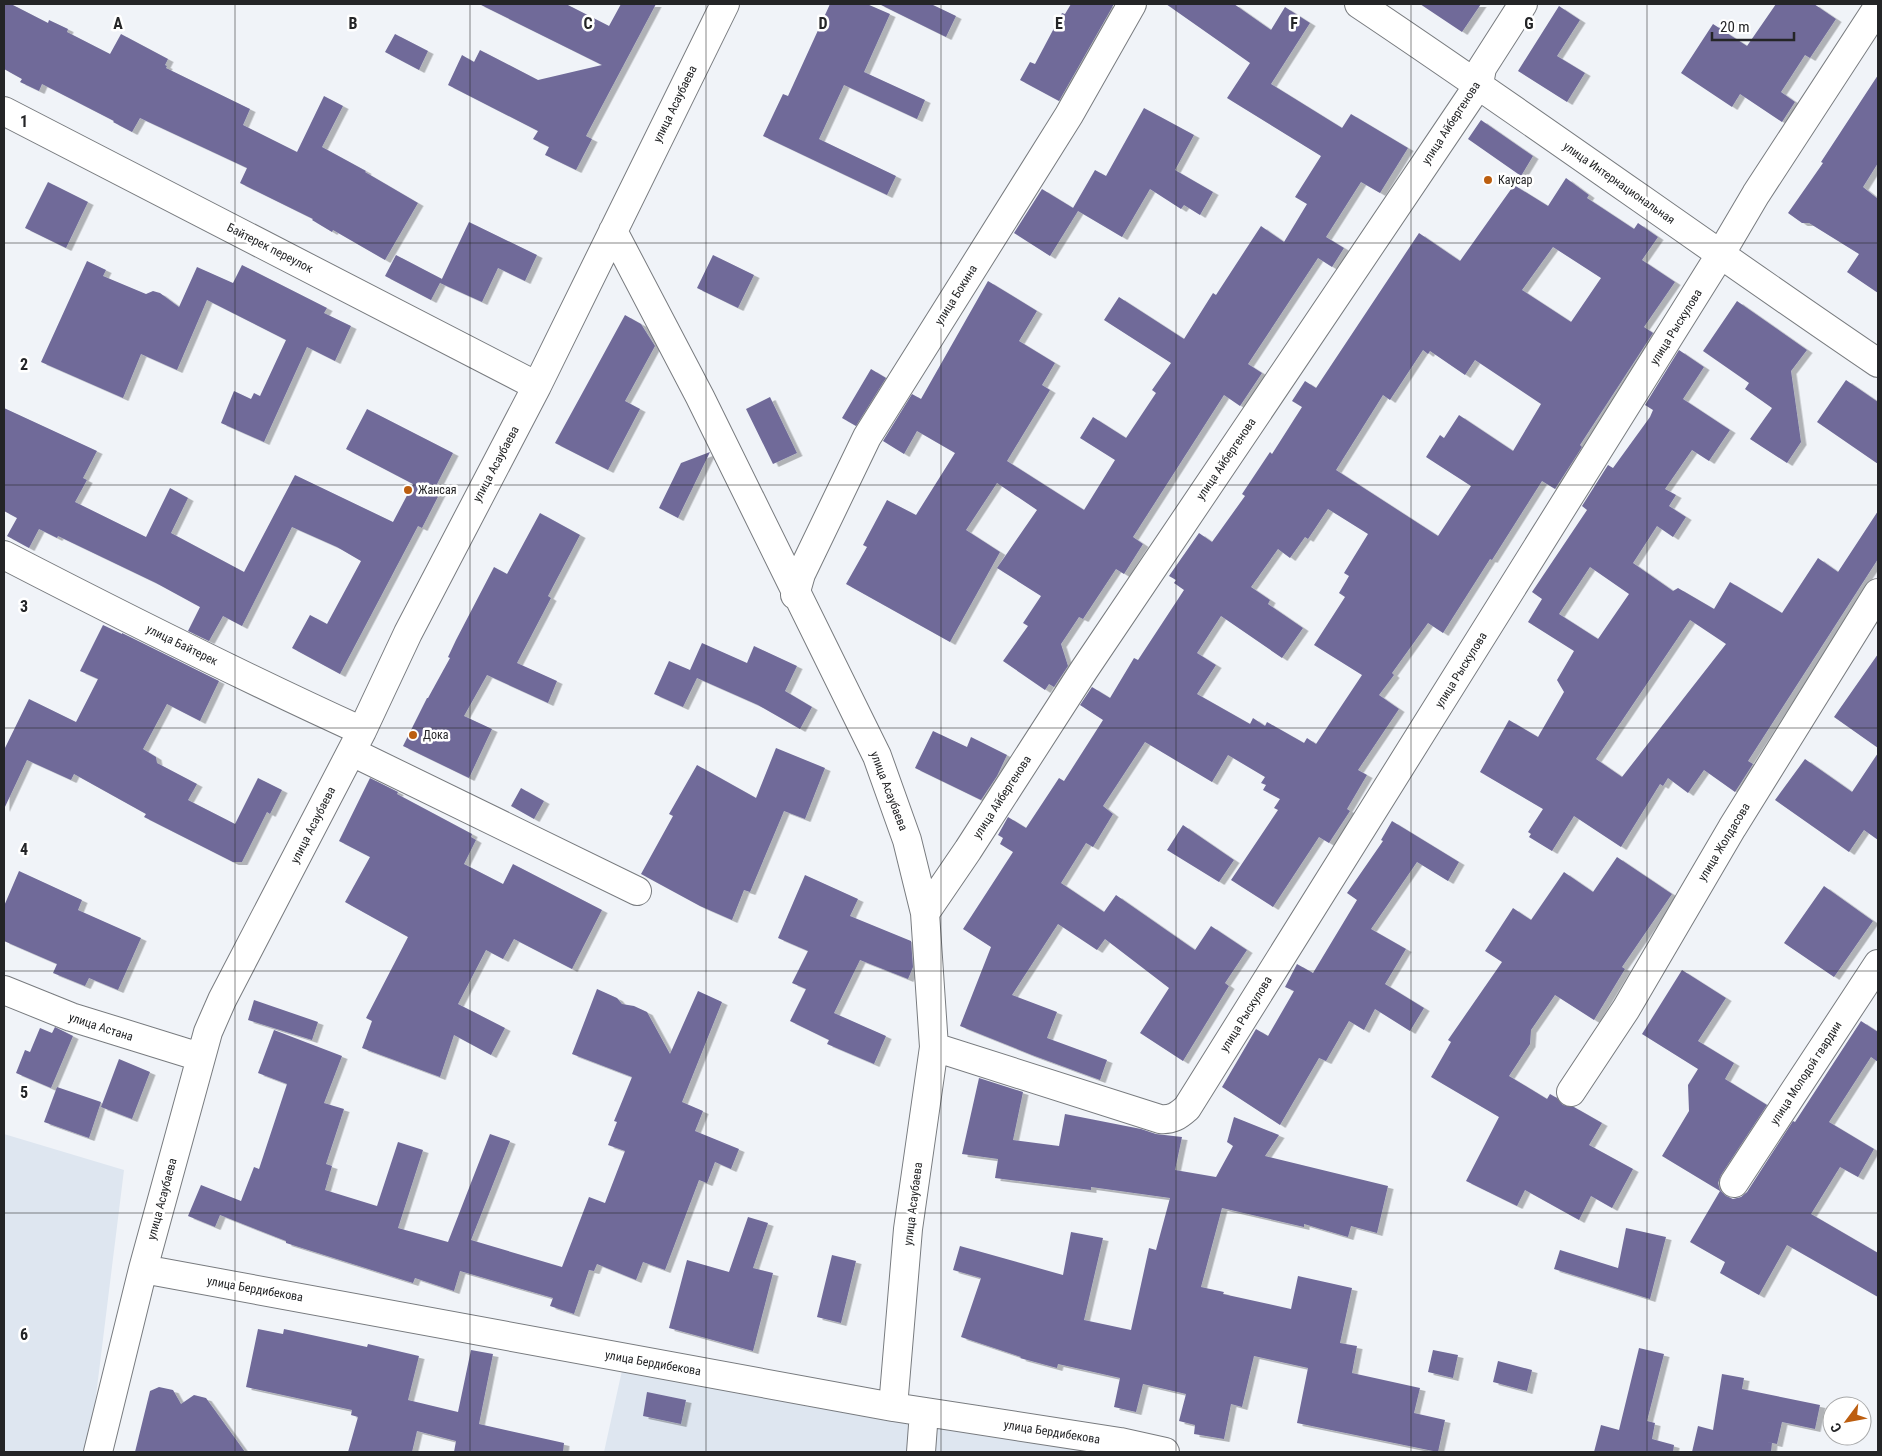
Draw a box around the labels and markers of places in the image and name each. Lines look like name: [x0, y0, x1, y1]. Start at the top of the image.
place label: Каусар: [1498, 173, 1533, 187]
marker: Каусар: [1482, 174, 1494, 186]
place label: Жансая: [418, 483, 456, 497]
marker: Жансая: [402, 484, 414, 496]
place label: Дока: [423, 728, 449, 742]
marker: Дока: [407, 729, 419, 741]

